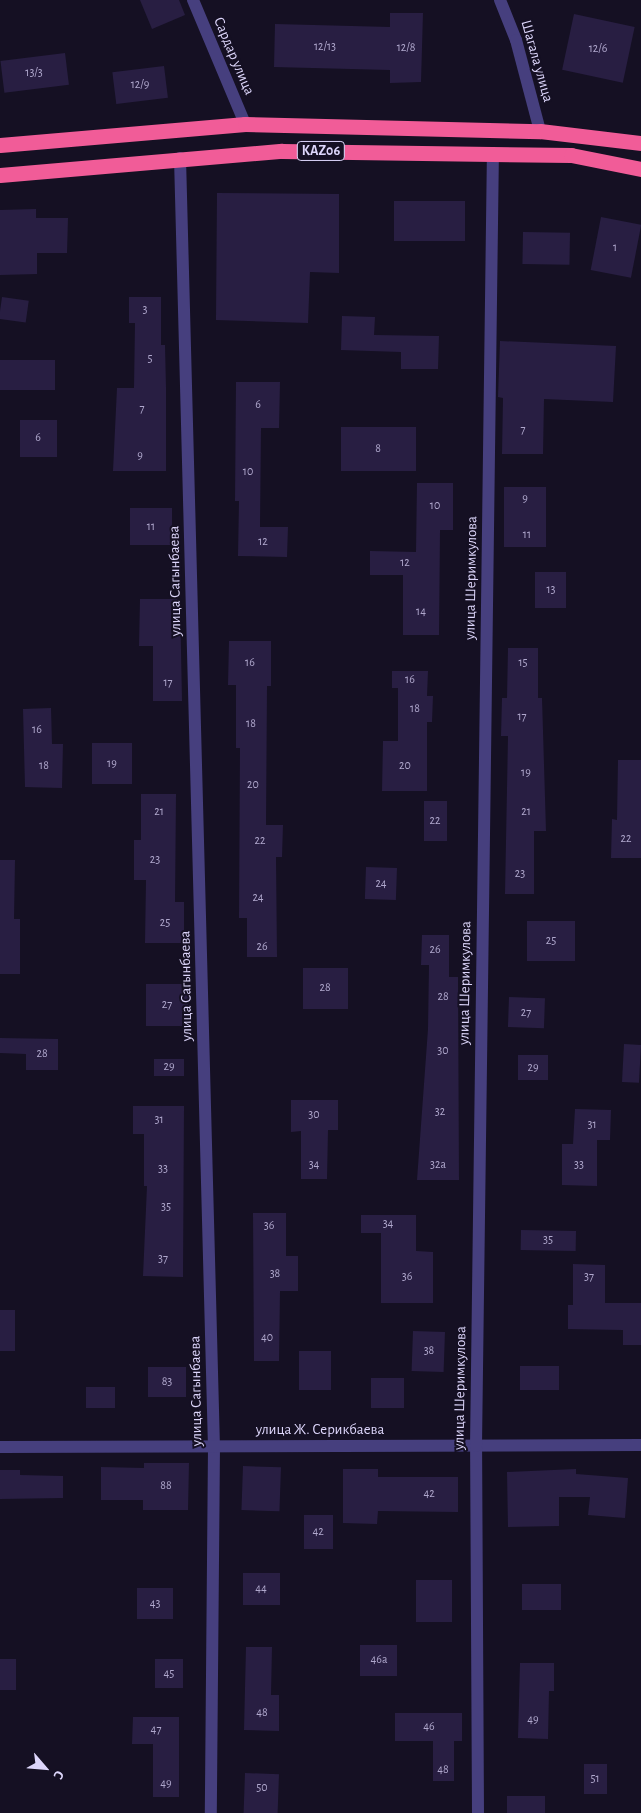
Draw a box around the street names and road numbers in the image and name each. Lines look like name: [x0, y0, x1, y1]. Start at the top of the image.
street label: Сардар улица: [210, 14, 258, 98]
street label: Шагала улица: [517, 18, 557, 104]
road number: KАZ06: [296, 140, 346, 162]
street label: улица Шеримкулова: [461, 516, 481, 640]
street label: улица Сагынбаева: [165, 526, 185, 636]
street label: улица Шеримкулова: [455, 921, 475, 1045]
street label: улица Сагынбаева: [176, 931, 196, 1041]
street label: улица Шеримкулова: [450, 1326, 470, 1450]
street label: улица Сагынбаева: [186, 1336, 206, 1446]
street label: улица Ж. Серикбаева: [256, 1421, 384, 1439]

